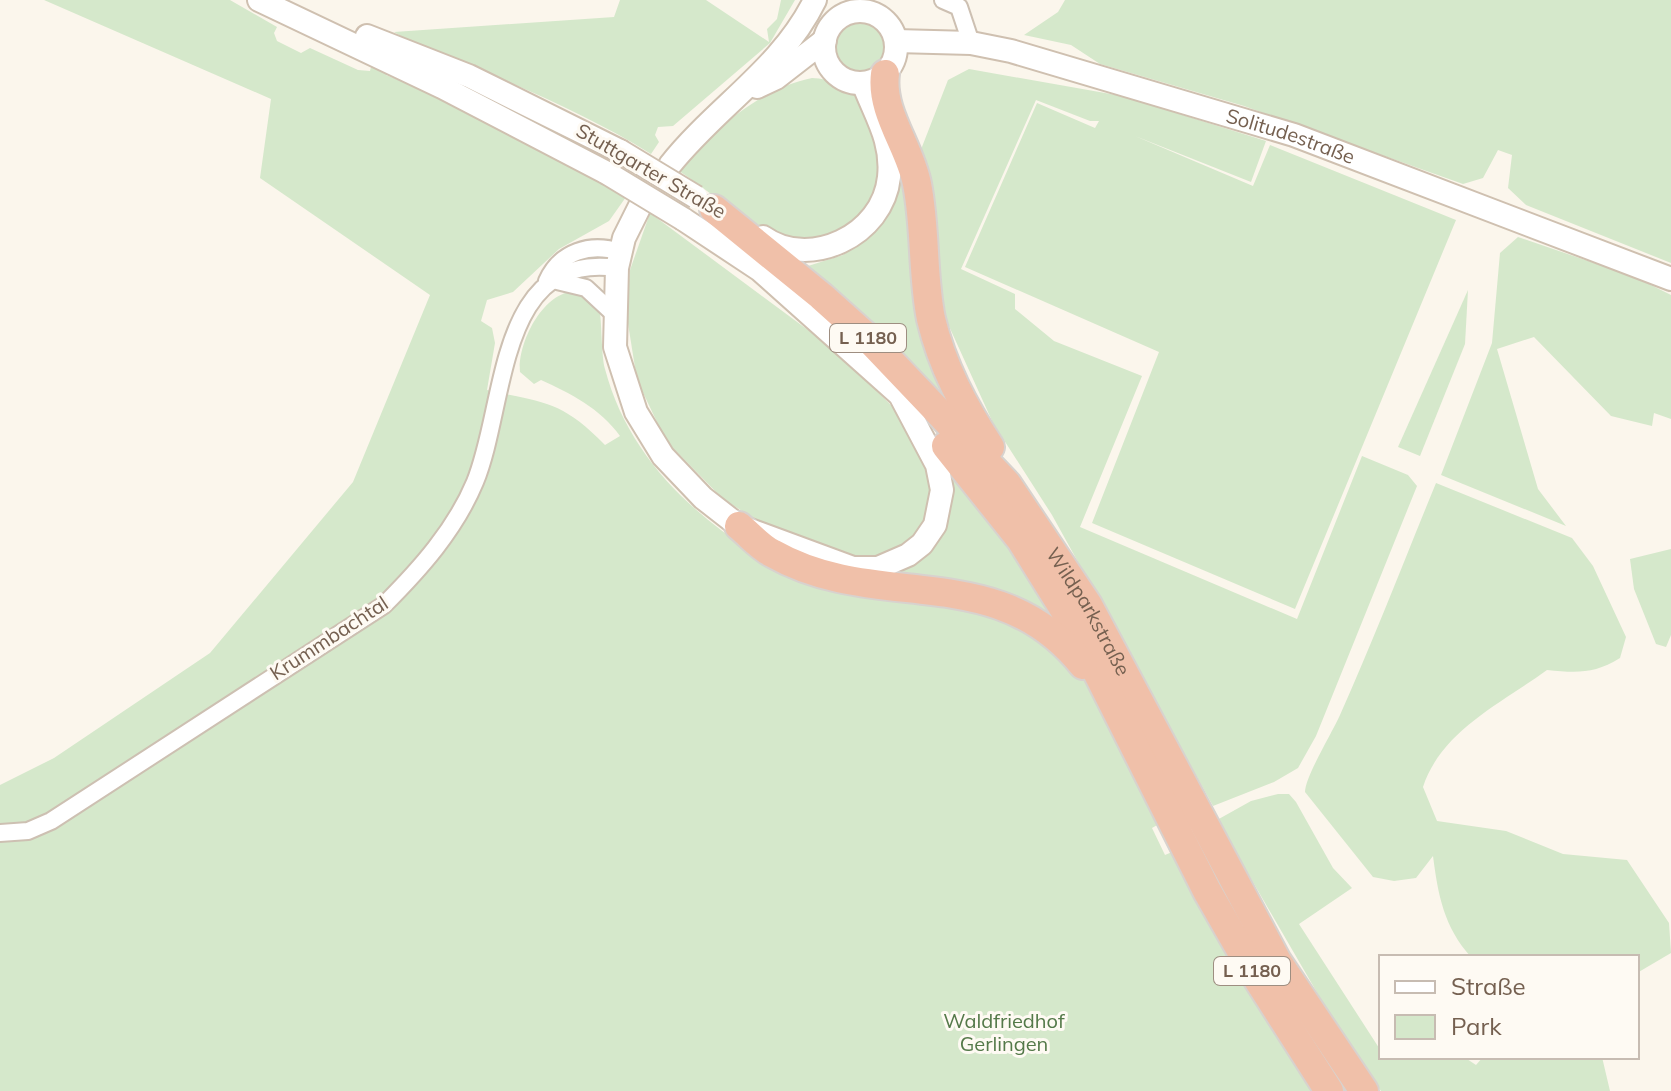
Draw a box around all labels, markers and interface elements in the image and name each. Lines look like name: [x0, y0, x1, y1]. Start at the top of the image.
street label: Solitudestraße: [1223, 103, 1359, 169]
street label: Stuttgarter Straße: [572, 118, 731, 224]
road number: L 1180: [830, 324, 906, 352]
street label: Wildparkstraße: [1041, 543, 1136, 680]
street label: Krummbachtal: [265, 590, 393, 685]
legend: [1379, 955, 1639, 1059]
road number: L 1180: [1214, 957, 1290, 985]
text: Straße: [1451, 971, 1526, 1001]
park label: Waldfriedhof Gerlingen: [943, 1008, 1065, 1056]
text: Park: [1451, 1011, 1502, 1041]

